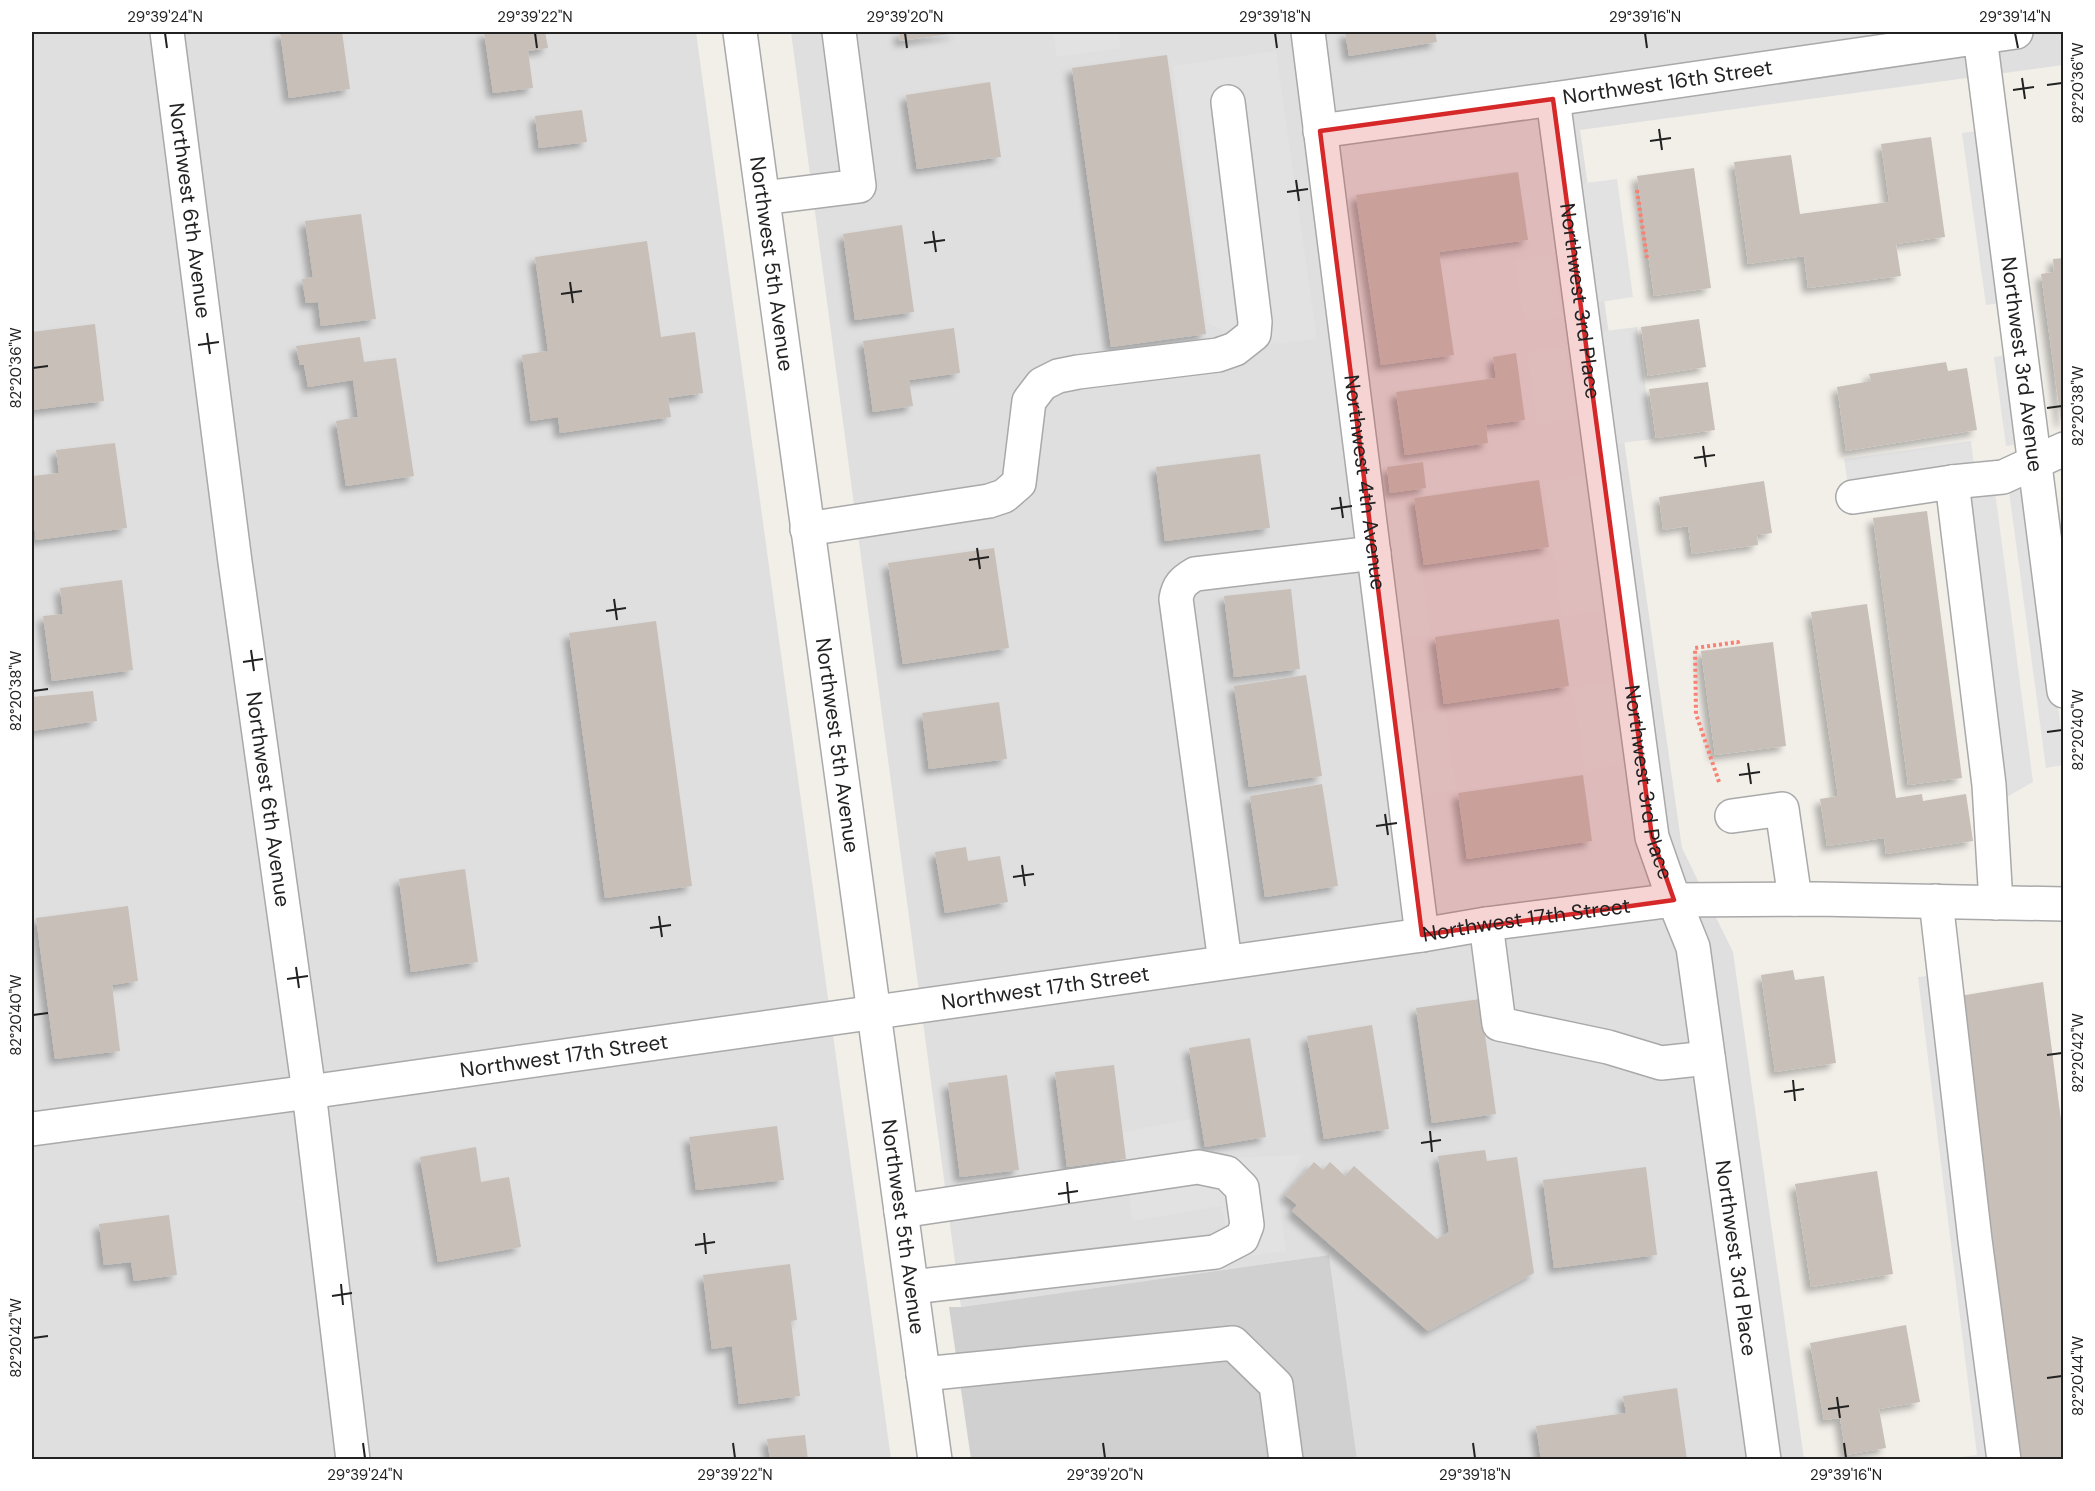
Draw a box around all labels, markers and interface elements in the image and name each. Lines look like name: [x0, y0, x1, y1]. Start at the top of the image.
text: 29°39'24"N: [127, 7, 203, 27]
text: 29°39'22"N: [497, 7, 573, 27]
text: 29°39'20"N: [867, 7, 943, 27]
text: 29°39'18"N: [1239, 7, 1311, 27]
text: 29°39'16"N: [1609, 7, 1681, 27]
text: 29°39'14"N: [1979, 7, 2051, 27]
text: 82°20'36"W: [2068, 42, 2088, 123]
street label: Northwest 16th Street: [1561, 53, 1774, 111]
street label: Northwest 6th Avenue: [162, 101, 218, 320]
street label: Northwest 5th Avenue: [743, 155, 800, 373]
street label: Northwest 3rd Place: [1553, 202, 1607, 401]
street label: Northwest 3rd Avenue: [1994, 255, 2050, 474]
text: 82°20'36"W: [6, 327, 26, 408]
text: 82°20'38"W: [2068, 365, 2088, 446]
street label: Northwest 4th Avenue: [1337, 373, 1392, 592]
street label: Northwest 5th Avenue: [809, 636, 866, 855]
text: 82°20'38"W: [6, 650, 26, 731]
street label: Northwest 3rd Place: [1618, 683, 1680, 883]
text: 82°20'40"W: [2068, 689, 2088, 771]
street label: Northwest 6th Avenue: [239, 690, 297, 909]
street label: Northwest 17th Street: [1420, 892, 1632, 949]
street label: Northwest 17th Street: [939, 960, 1151, 1017]
text: 82°20'40"W: [6, 974, 26, 1056]
text: 82°20'42"W: [2068, 1013, 2088, 1093]
street label: Northwest 17th Street: [458, 1028, 670, 1085]
street label: Northwest 5th Avenue: [875, 1118, 932, 1336]
street label: Northwest 3rd Place: [1709, 1158, 1763, 1358]
text: 82°20'42"W: [6, 1298, 26, 1378]
text: 82°20'44"W: [2068, 1335, 2088, 1416]
text: 29°39'24"N: [327, 1465, 403, 1485]
text: 29°39'22"N: [697, 1465, 773, 1485]
text: 29°39'20"N: [1067, 1465, 1143, 1485]
text: 29°39'18"N: [1439, 1465, 1511, 1485]
text: 29°39'16"N: [1810, 1465, 1882, 1485]

